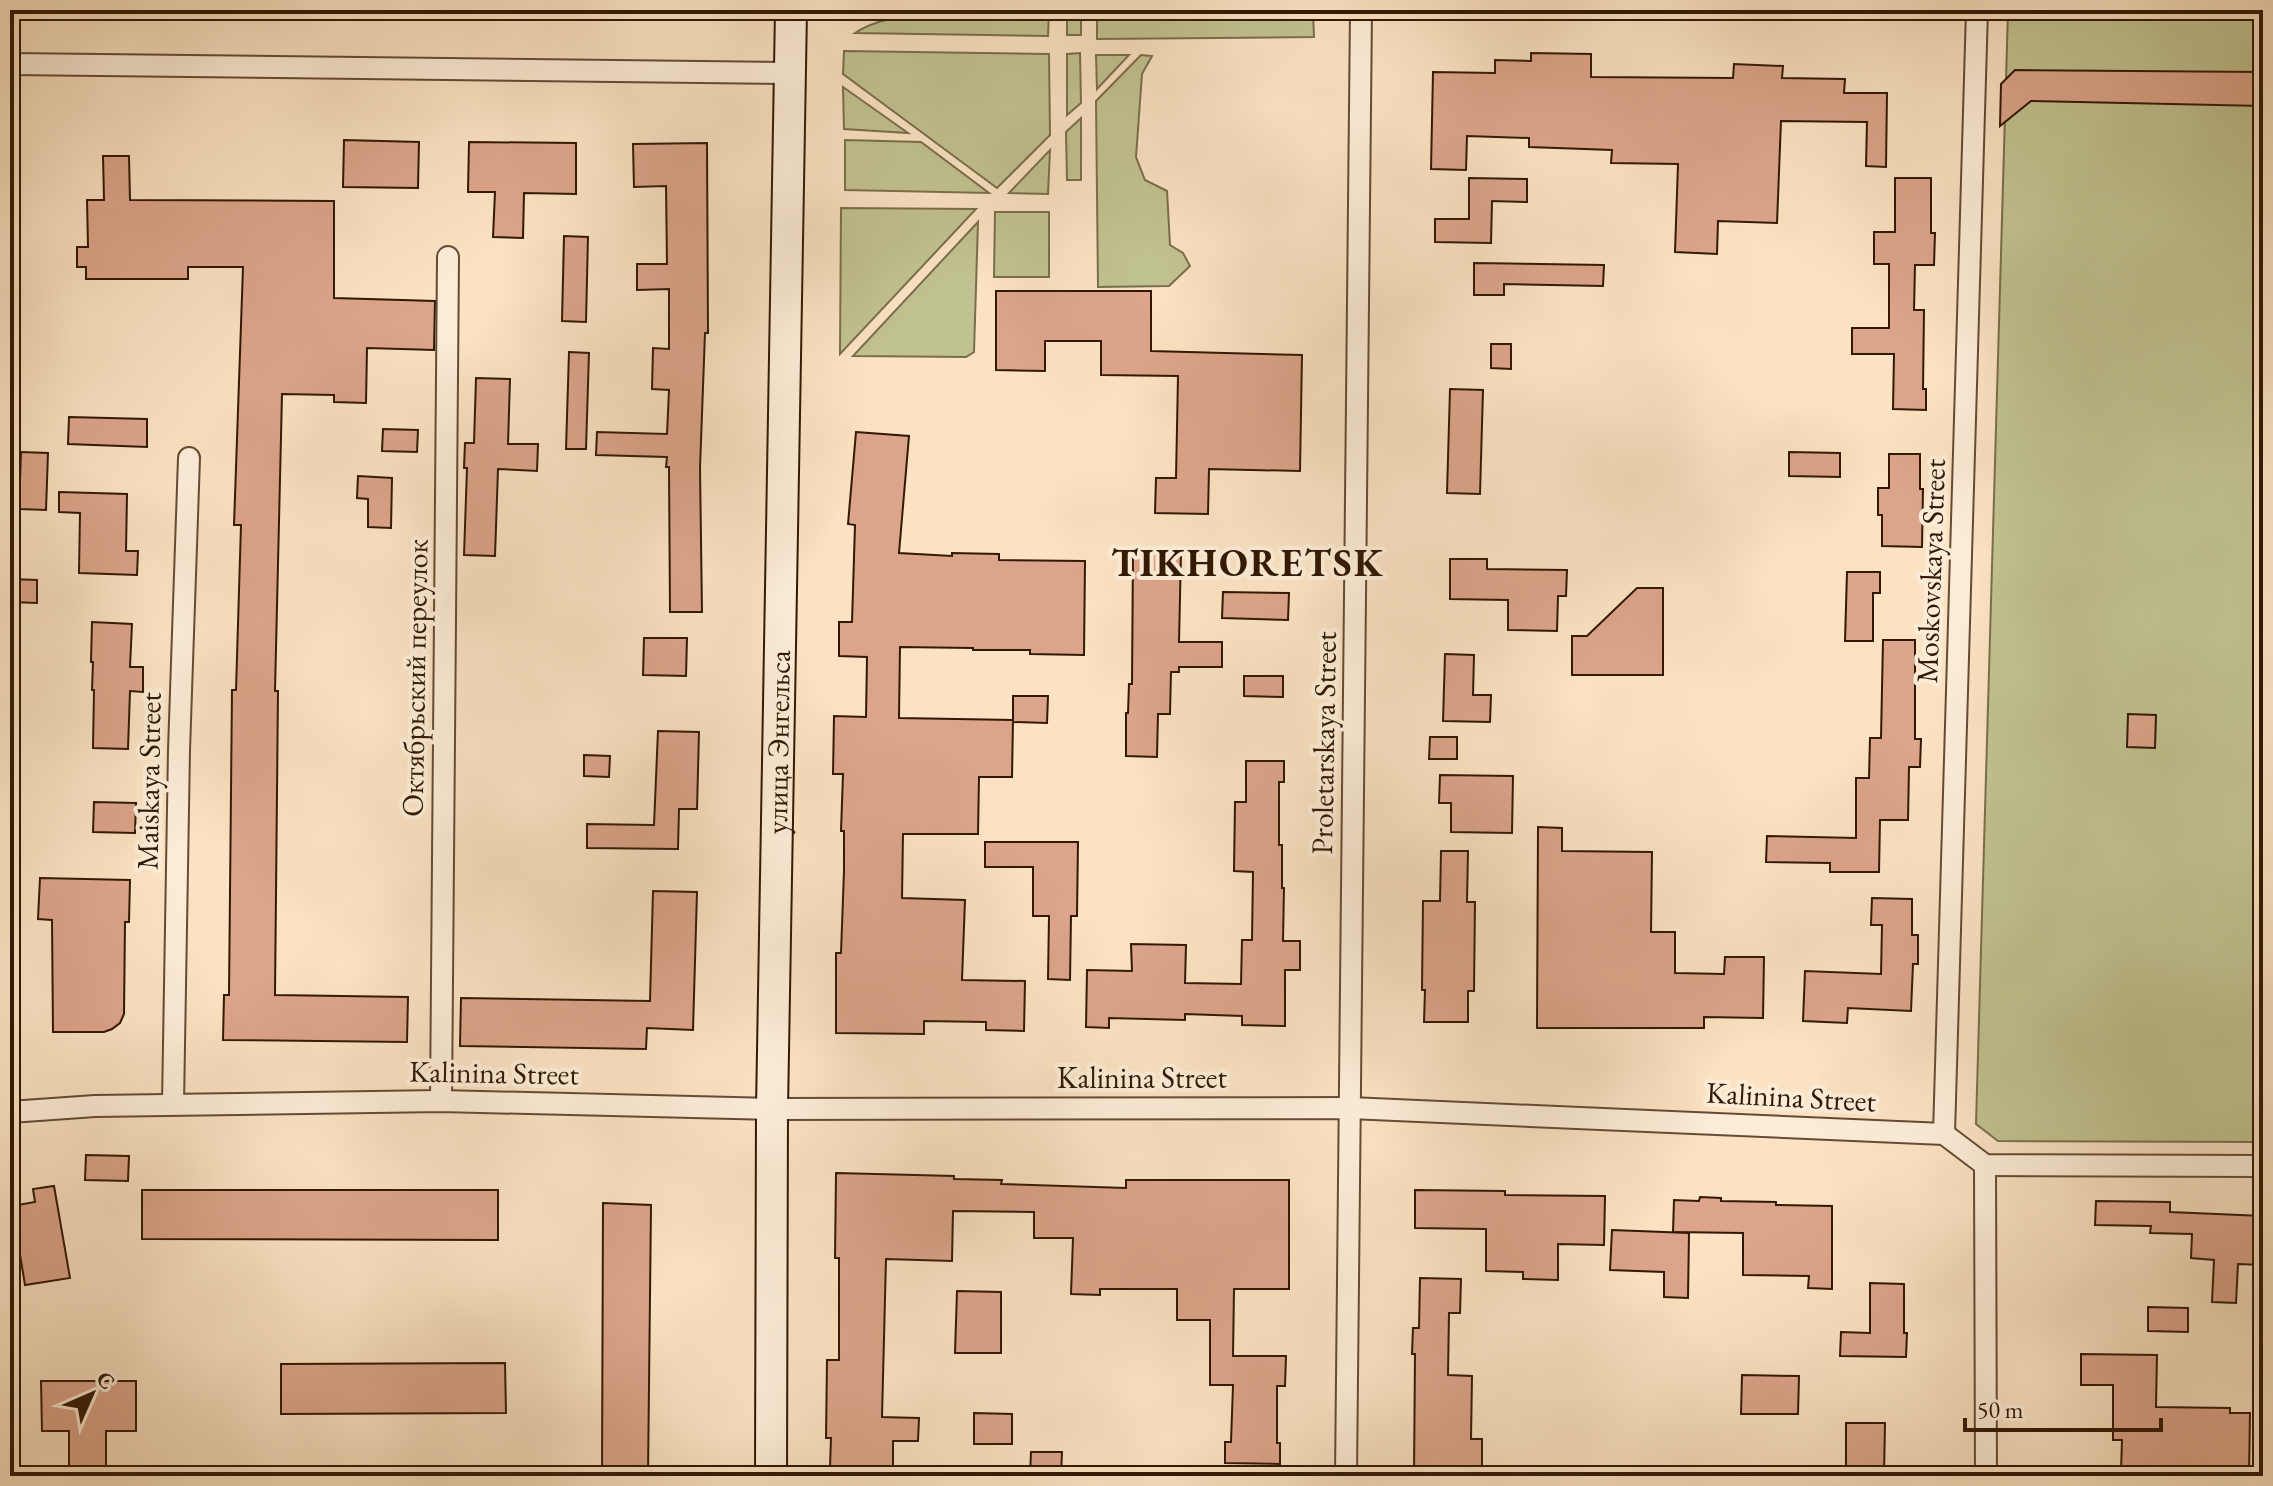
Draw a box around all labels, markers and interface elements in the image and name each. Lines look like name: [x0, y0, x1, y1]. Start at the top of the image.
street label: Moskovskaya Street: [1907, 458, 1954, 684]
district label: TIKHORETSK: [1111, 538, 1385, 587]
street label: Октябрьский переулок: [393, 539, 436, 817]
street label: Proletarskaya Street: [1302, 630, 1345, 855]
street label: улица Энгельса: [757, 650, 799, 834]
street label: Maiskaya Street: [127, 691, 170, 870]
street label: Kalinina Street: [409, 1052, 580, 1093]
street label: Kalinina Street: [1057, 1058, 1228, 1097]
street label: Kalinina Street: [1705, 1073, 1877, 1120]
north arrow: [52, 1354, 132, 1434]
text: С: [90, 1364, 122, 1396]
scale bar: [1965, 1382, 2161, 1432]
text: 50 m: [1977, 1394, 2024, 1425]

